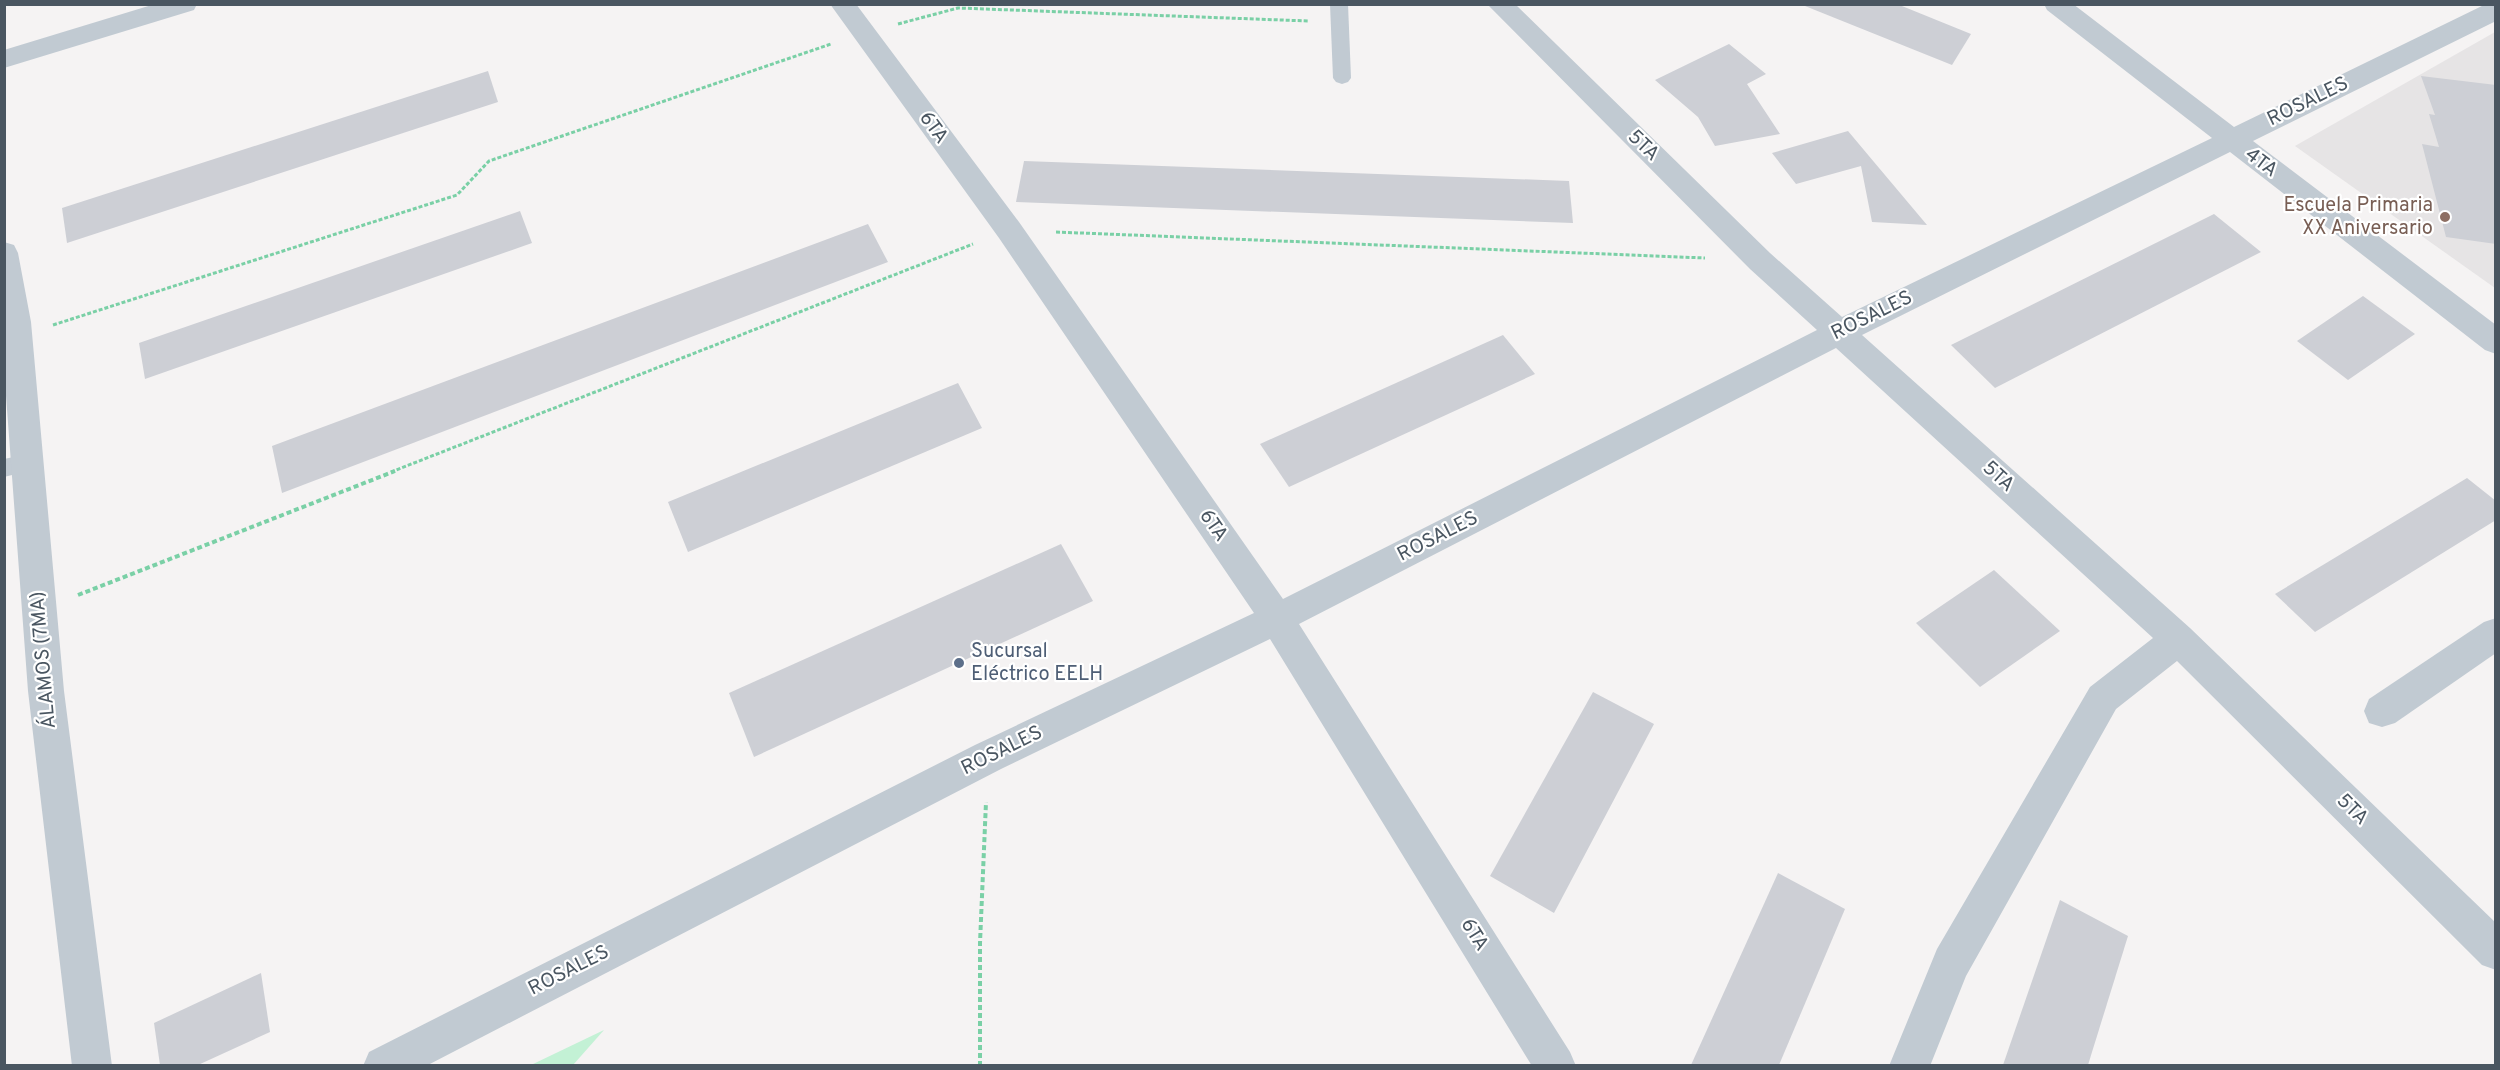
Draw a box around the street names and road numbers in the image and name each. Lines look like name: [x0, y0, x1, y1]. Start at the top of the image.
street label: ROSALES: [2263, 71, 2353, 133]
street label: 6TA: [913, 107, 953, 149]
street label: 5TA: [1621, 124, 1665, 168]
street label: 4TA: [2239, 142, 2283, 184]
street label: ROSALES: [1827, 285, 1917, 347]
street label: 5TA: [1976, 456, 2020, 498]
street label: 6TA: [1193, 505, 1233, 547]
street label: ROSALES: [1393, 506, 1483, 568]
street label: ÁLAMOS (7MA): [23, 590, 63, 730]
street label: ROSALES: [957, 720, 1047, 782]
street label: 5TA: [2330, 788, 2374, 832]
street label: 6TA: [1454, 914, 1494, 956]
street label: ROSALES: [524, 940, 614, 1002]

